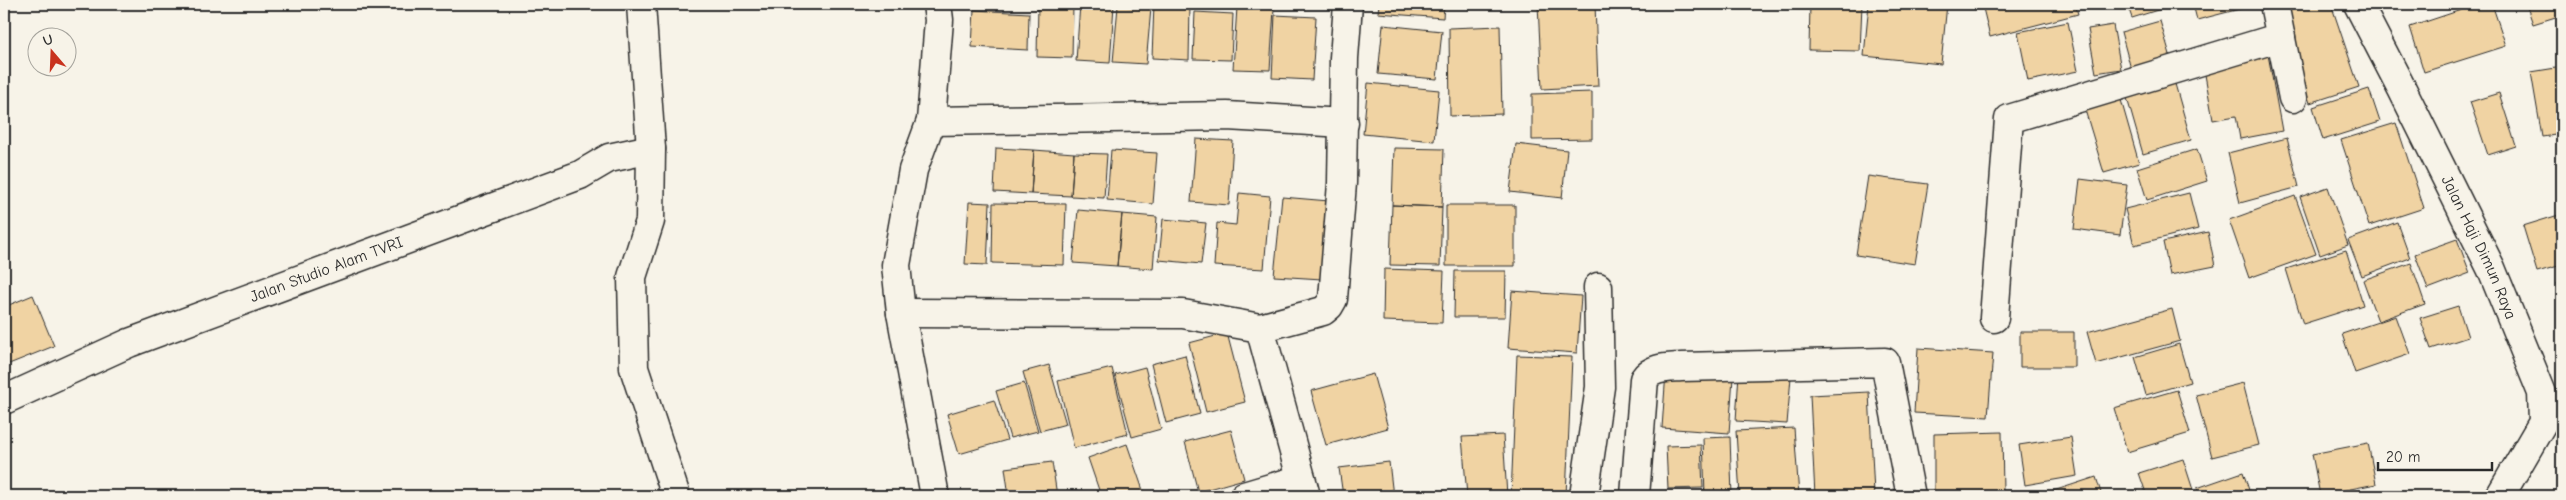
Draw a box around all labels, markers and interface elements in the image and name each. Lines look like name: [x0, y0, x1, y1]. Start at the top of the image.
north arrow: [28, 28, 78, 78]
text: U: [41, 31, 55, 50]
street label: Jalan Haji Dimun Raya: [2438, 173, 2520, 322]
street label: Jalan Studio Alam TVRI: [248, 233, 405, 306]
scale bar: [2378, 440, 2492, 472]
text: 20 m: [2386, 448, 2420, 466]

